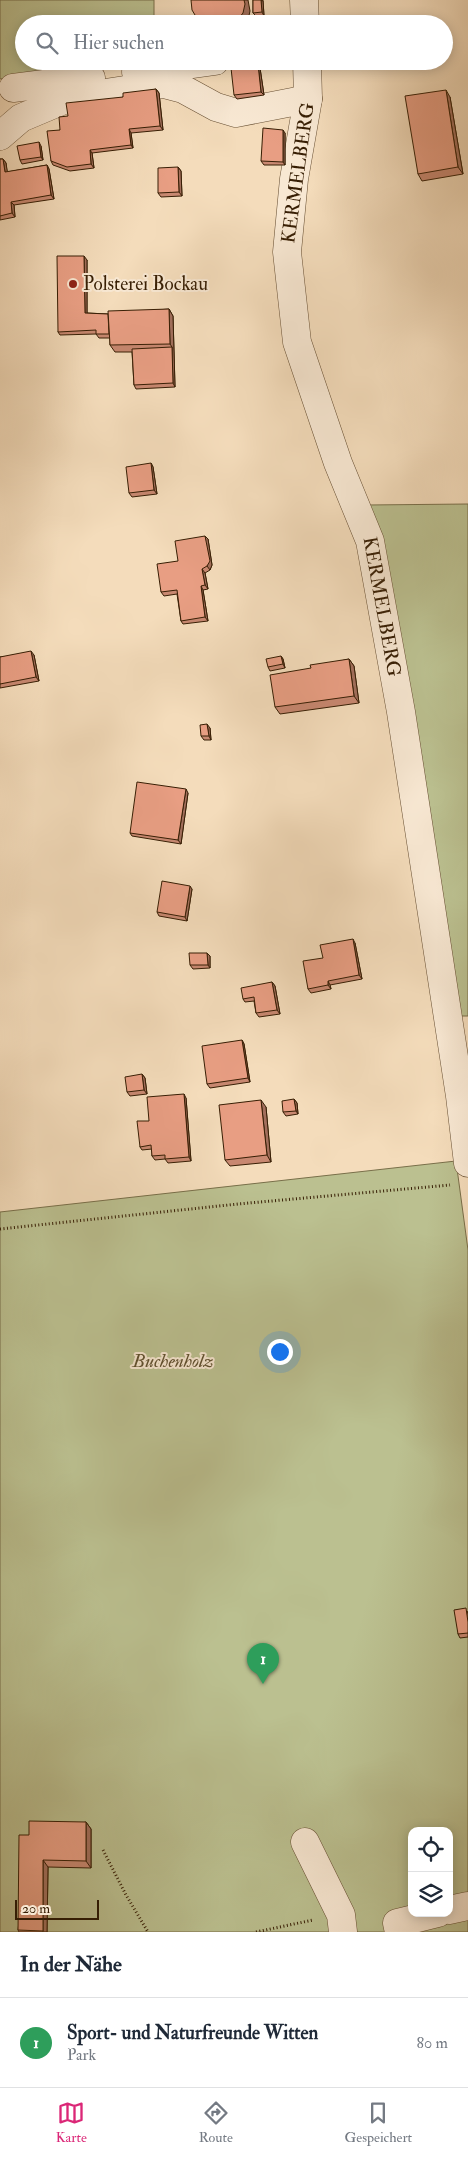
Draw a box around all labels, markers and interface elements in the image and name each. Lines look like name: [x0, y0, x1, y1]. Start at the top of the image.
search box: [15, 15, 453, 70]
icon: search: [33, 29, 61, 57]
text: Hier suchen: [73, 31, 164, 55]
street label: KERMELBERG: [276, 101, 320, 245]
place label: Polsterei Bockau: [83, 272, 208, 296]
marker: Polsterei Bockau: [67, 278, 79, 290]
street label: KERMELBERG: [357, 535, 406, 679]
your location: [267, 1339, 293, 1365]
park label: Buchenholz: [131, 1349, 214, 1373]
pin: 1: [247, 1643, 279, 1684]
map controls: [408, 1827, 453, 1917]
button: locate: [408, 1827, 453, 1872]
button: layers: [408, 1872, 453, 1917]
scale bar: [15, 1897, 99, 1920]
text: 20 m: [22, 1900, 50, 1917]
text: In der Nähe: [20, 1951, 122, 1978]
text: Sport- und Naturfreunde Witten: [67, 2021, 318, 2045]
text: 1: [33, 2033, 39, 2053]
text: 80 m: [417, 2033, 448, 2053]
text: Park: [67, 2045, 96, 2065]
tab: Karte: [56, 2099, 87, 2146]
tab: Route: [199, 2099, 233, 2146]
tab: Gespeichert: [345, 2099, 412, 2146]

